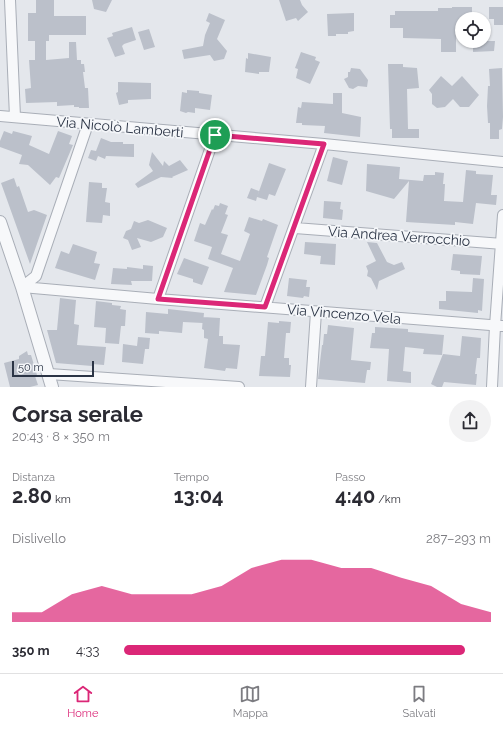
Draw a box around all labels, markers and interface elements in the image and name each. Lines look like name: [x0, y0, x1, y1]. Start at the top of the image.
map controls: [455, 12, 491, 48]
button: locate: [455, 12, 491, 48]
street label: Via Nicolò Lamberti: [56, 113, 184, 141]
pin: [198, 118, 232, 152]
icon: arrive: [204, 124, 226, 146]
street label: Via Andrea Verrocchio: [327, 223, 471, 249]
street label: Via Vincenzo Vela: [286, 301, 402, 327]
scale bar: [12, 359, 94, 378]
text: 50 m: [18, 361, 44, 374]
button: share: [449, 400, 491, 442]
text: Corsa serale: [12, 401, 143, 427]
text: 20:43 · 8 × 350 m: [12, 429, 110, 444]
text: Distanza: [12, 471, 55, 484]
text: Tempo: [174, 471, 209, 484]
text: Passo: [335, 471, 365, 484]
text: 2.80: [12, 484, 52, 508]
text: 13:04: [174, 484, 223, 508]
text: 4:40: [335, 484, 375, 508]
text: km: [52, 493, 71, 506]
text: /km: [375, 493, 401, 506]
text: Dislivello: [12, 531, 66, 546]
text: 287–293 m: [426, 531, 491, 546]
text: 350 m: [12, 643, 50, 658]
text: 4:33: [76, 643, 99, 658]
tab: Home: [67, 683, 98, 720]
tab: Mappa: [233, 683, 268, 720]
tab: Salvati: [403, 683, 436, 720]

